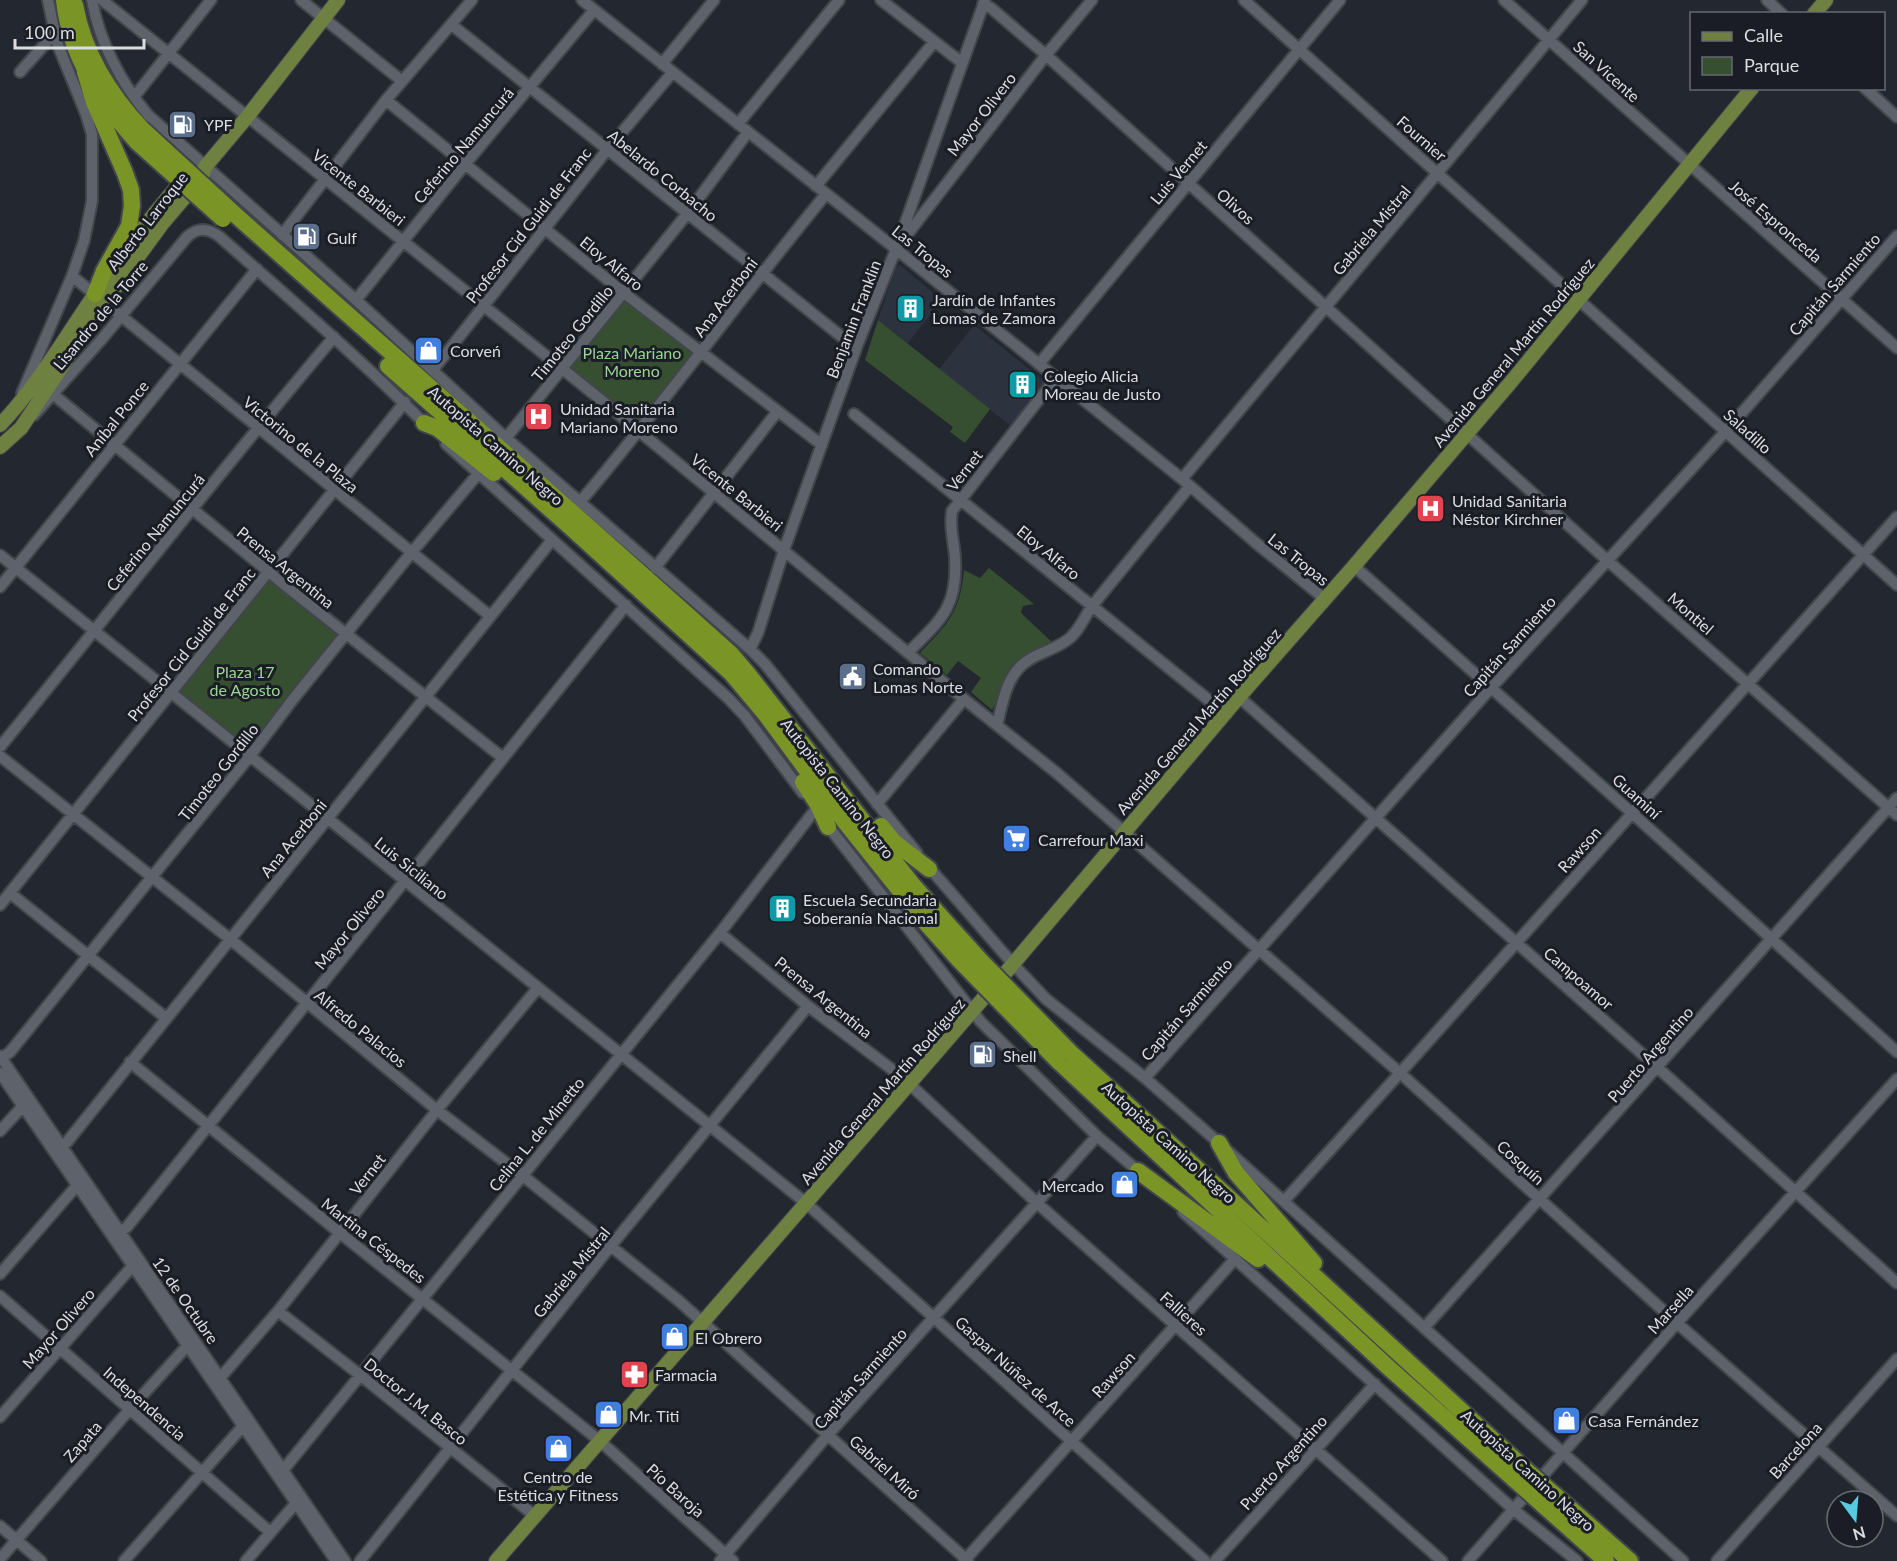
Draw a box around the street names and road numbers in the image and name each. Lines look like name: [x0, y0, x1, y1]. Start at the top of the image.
street label: San Vicente: [1570, 36, 1644, 106]
street label: Mayor Olivero: [943, 69, 1019, 159]
street label: Ceferino Namuncurá: [409, 83, 517, 207]
street label: Fournier: [1393, 111, 1451, 165]
street label: Abelardo Corbacho: [604, 125, 722, 225]
street label: Luis Vernet: [1146, 136, 1210, 208]
street label: Profesor Cid Guidi de Franc: [461, 143, 595, 307]
street label: Vicente Barbieri: [309, 145, 409, 229]
street label: Alberto Larroque: [103, 168, 191, 274]
street label: José Espronceda: [1726, 176, 1826, 266]
street label: Gabriela Mistral: [1328, 181, 1414, 279]
street label: Olivos: [1213, 184, 1259, 228]
street label: Las Tropas: [889, 221, 957, 281]
street label: Capitán Sarmiento: [1784, 229, 1884, 339]
street label: Eloy Alfaro: [577, 232, 647, 294]
street label: Ana Acerboni: [689, 254, 761, 340]
street label: Avenida General Martín Rodríguez: [1428, 254, 1598, 450]
street label: Lisandro de la Torre: [49, 257, 151, 373]
street label: Benjamin Franklin: [822, 257, 884, 381]
street label: Timoteo Gordillo: [527, 281, 617, 385]
street label: Aníbal Ponce: [80, 376, 152, 460]
street label: Autopista Camino Negro: [425, 381, 567, 509]
street label: Victorino de la Plaza: [240, 392, 362, 496]
street label: Saladillo: [1720, 405, 1776, 457]
street label: Vernet: [942, 445, 986, 494]
street label: Vicente Barbieri: [687, 449, 787, 535]
street label: Ceferino Namuncurá: [102, 469, 208, 595]
street label: Eloy Alfaro: [1014, 521, 1084, 583]
street label: Prensa Argentina: [234, 522, 338, 612]
street label: Las Tropas: [1265, 529, 1333, 589]
street label: Profesor Cid Guidi de Franc: [123, 563, 259, 725]
street label: Montiel: [1664, 588, 1718, 638]
street label: Capitán Sarmiento: [1459, 592, 1559, 700]
street label: Avenida General Martín Rodríguez: [1112, 624, 1284, 818]
street label: Autopista Camino Negro: [777, 714, 899, 862]
street label: Timoteo Gordillo: [174, 720, 262, 824]
street label: Guaminí: [1609, 769, 1666, 823]
street label: Ana Acerboni: [256, 795, 330, 881]
street label: Rawson: [1553, 822, 1605, 876]
street label: Luis Siciliano: [371, 833, 453, 903]
street label: Mayor Olivero: [310, 883, 388, 973]
street label: Campoamor: [1540, 943, 1618, 1013]
street label: Prensa Argentina: [772, 952, 876, 1042]
street label: Capitán Sarmiento: [1136, 954, 1236, 1064]
street label: Alfredo Palacios: [311, 985, 411, 1071]
street label: Avenida General Martín Rodríguez: [796, 994, 968, 1188]
street label: Puerto Argentino: [1603, 1002, 1697, 1106]
street label: Celina L. de Minetto: [484, 1073, 588, 1195]
street label: Autopista Camino Negro: [1098, 1077, 1240, 1207]
street label: Cosquín: [1493, 1136, 1549, 1188]
street label: Vernet: [345, 1149, 389, 1198]
street label: Martina Céspedes: [318, 1193, 430, 1287]
street label: Gabriela Mistral: [529, 1223, 613, 1321]
street label: 12 de Octubre: [149, 1253, 223, 1347]
street label: Marsella: [1643, 1281, 1697, 1337]
street label: Mayor Olivero: [18, 1284, 98, 1372]
street label: Fallieres: [1157, 1287, 1211, 1339]
street label: Gaspar Núñez de Arce: [952, 1312, 1080, 1430]
street label: Capitán Sarmiento: [810, 1324, 910, 1432]
street label: Rawson: [1087, 1347, 1139, 1401]
street label: Doctor J.M. Basco: [360, 1354, 472, 1448]
street label: Independencia: [100, 1362, 190, 1444]
street label: Autopista Camino Negro: [1457, 1405, 1599, 1535]
street label: Puerto Argentino: [1236, 1411, 1330, 1513]
street label: Zapata: [59, 1417, 105, 1465]
street label: Barcelona: [1765, 1418, 1825, 1482]
street label: Gabriel Miró: [846, 1431, 924, 1503]
street label: Pío Baroja: [643, 1459, 709, 1521]

